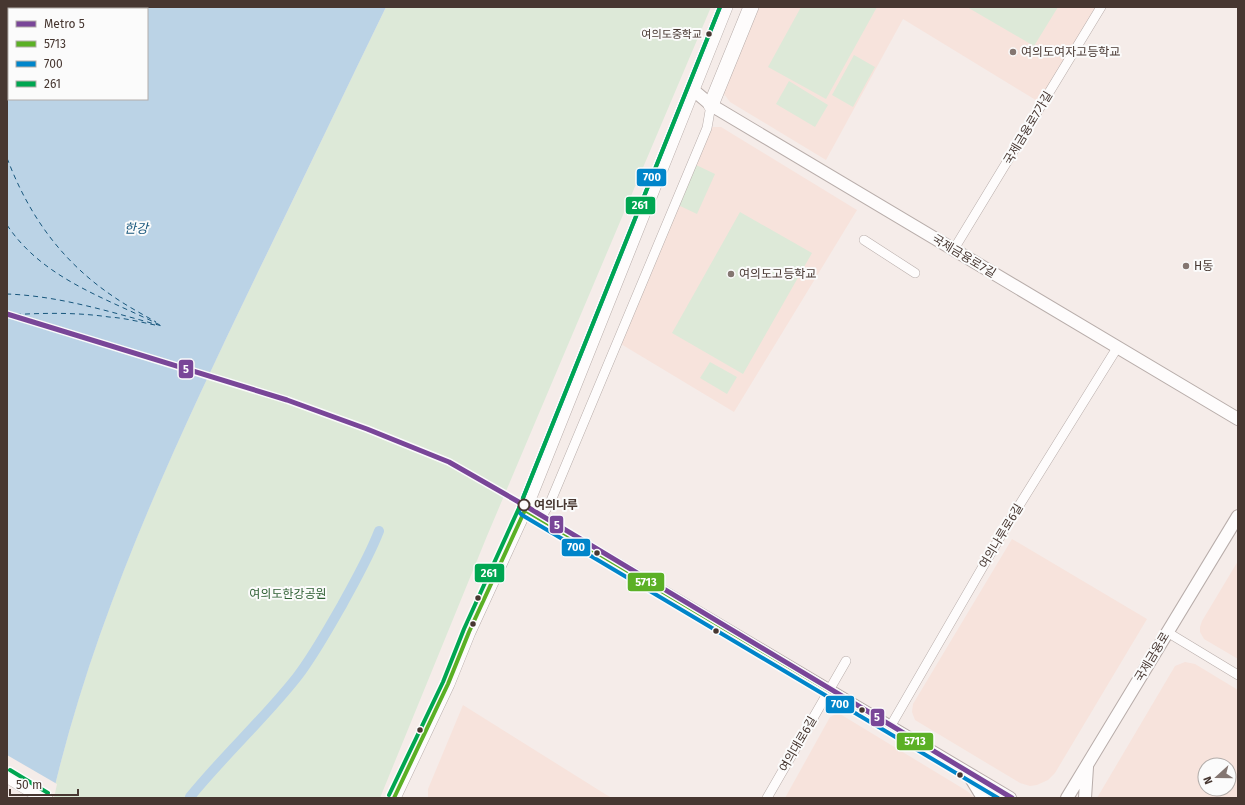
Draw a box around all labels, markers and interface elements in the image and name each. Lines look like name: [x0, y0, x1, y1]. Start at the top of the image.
legend: [8, 8, 148, 100]
text: Metro 5: [44, 17, 85, 31]
place label: 여의도중학교: [641, 28, 702, 41]
marker: 여의도중학교: [704, 29, 714, 39]
text: 5713: [44, 37, 66, 51]
place label: 여의도여자고등학교: [1021, 45, 1120, 59]
marker: 여의도여자고등학교: [1008, 47, 1018, 57]
text: 700: [44, 57, 63, 71]
text: 261: [44, 77, 61, 91]
street label: 국제금융로7가길: [1001, 89, 1055, 167]
line badge: 700: [636, 168, 667, 187]
text: 700: [643, 171, 662, 184]
line badge: 261: [625, 196, 656, 215]
text: 261: [632, 199, 648, 212]
water label: 한강: [124, 221, 150, 236]
street label: 국제금융로7길: [930, 232, 998, 280]
place label: H동: [1194, 259, 1213, 273]
marker: H동: [1181, 261, 1191, 271]
place label: 여의도고등학교: [739, 267, 816, 281]
marker: 여의도고등학교: [726, 269, 736, 279]
line badge: 5: [178, 359, 194, 379]
text: 5: [183, 363, 189, 376]
marker: 여의나루: [517, 498, 531, 512]
place label: 여의나루: [534, 498, 578, 512]
street label: 여의나루로6길: [976, 501, 1026, 571]
line badge: 5: [549, 515, 564, 534]
text: 5: [554, 519, 560, 532]
line badge: 700: [561, 538, 591, 557]
text: 700: [567, 541, 586, 554]
unlabelled marker: [592, 548, 602, 558]
line badge: 261: [474, 563, 505, 583]
text: 261: [481, 567, 497, 580]
line badge: 5713: [627, 572, 665, 592]
text: 5713: [635, 576, 657, 589]
park label: 여의도한강공원: [249, 587, 327, 601]
unlabelled marker: [473, 593, 483, 603]
unlabelled marker: [468, 619, 478, 629]
unlabelled marker: [711, 626, 721, 636]
street label: 국제금융로: [1132, 630, 1172, 684]
line badge: 700: [825, 695, 855, 714]
text: 700: [831, 698, 850, 711]
unlabelled marker: [857, 705, 867, 715]
line badge: 5: [870, 708, 885, 727]
text: 5: [874, 711, 880, 724]
street label: 여의대로6길: [777, 714, 819, 774]
unlabelled marker: [415, 725, 425, 735]
line badge: 5713: [896, 732, 934, 751]
text: 5713: [904, 735, 926, 748]
north arrow: [1197, 757, 1237, 797]
unlabelled marker: [955, 770, 965, 780]
scale bar: [10, 771, 78, 797]
text: N: [1201, 775, 1216, 786]
text: 50 m: [16, 778, 42, 792]

